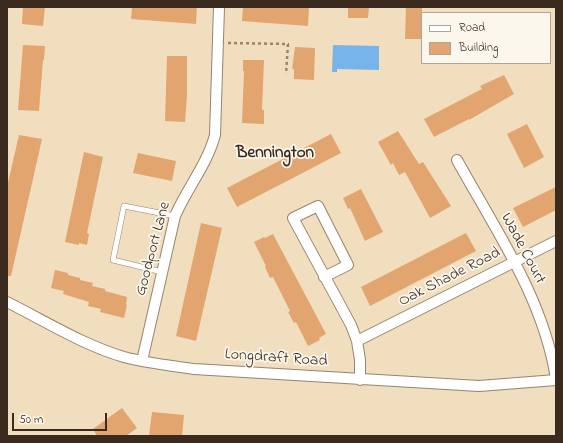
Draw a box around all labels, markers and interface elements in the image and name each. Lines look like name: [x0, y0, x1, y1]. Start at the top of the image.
legend: [421, 12, 551, 64]
text: Road: [459, 19, 485, 37]
text: Building: [459, 39, 498, 57]
district label: Bennington: [236, 144, 314, 164]
street label: Goodport Lane: [132, 200, 176, 298]
street label: Wade Court: [495, 210, 549, 288]
street label: Oak Shade Road: [396, 244, 504, 312]
street label: Longdraft Road: [224, 346, 328, 372]
scale bar: [14, 405, 109, 431]
text: 50 m: [19, 411, 43, 429]

